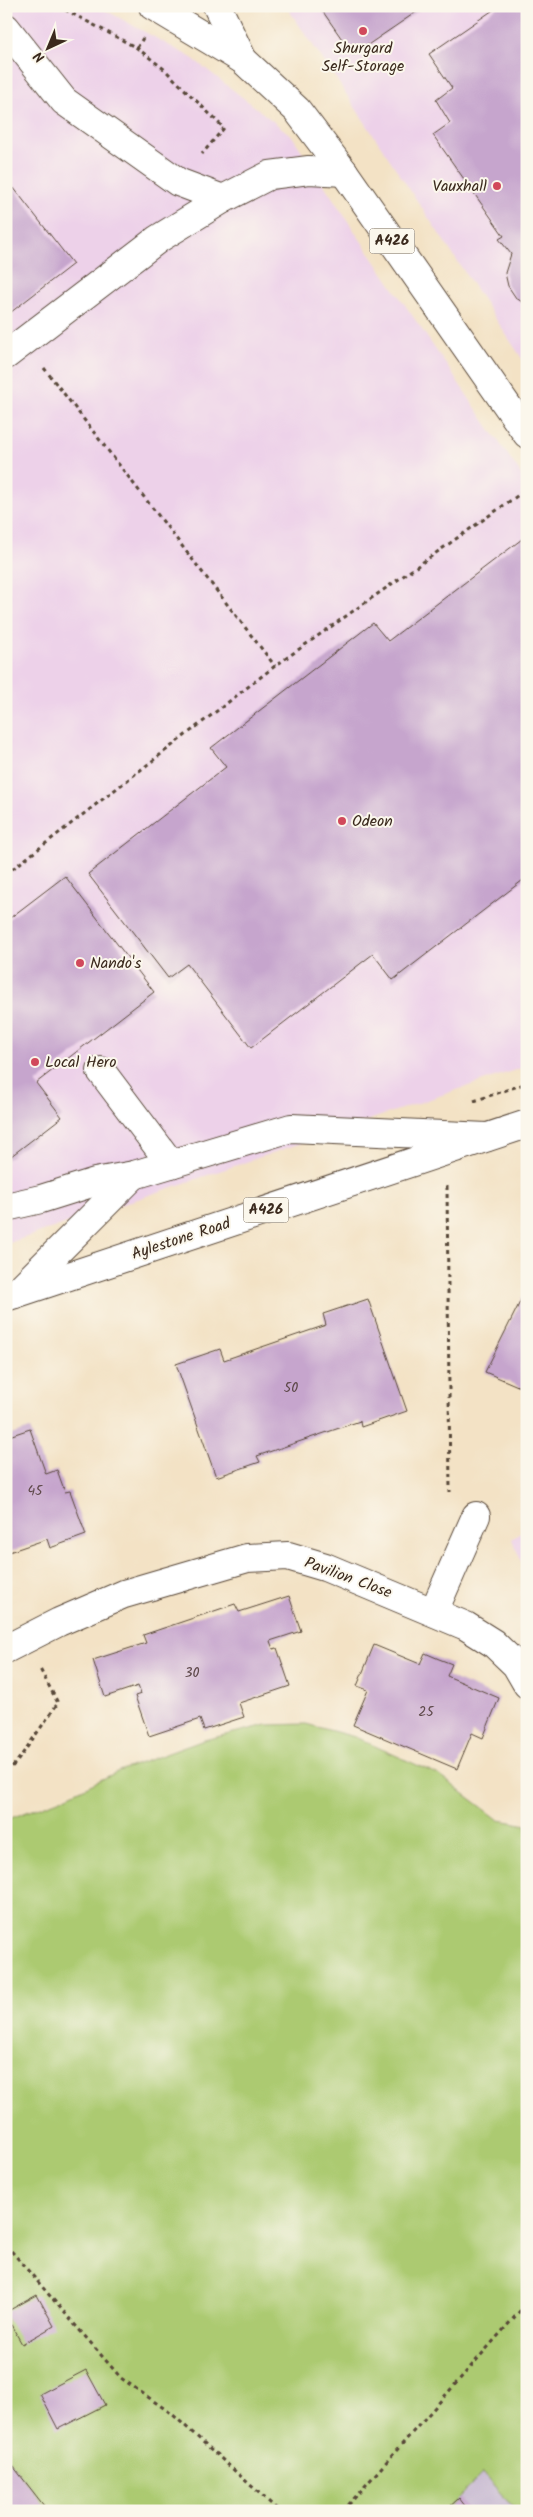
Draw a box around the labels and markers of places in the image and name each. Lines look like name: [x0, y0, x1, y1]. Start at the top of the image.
marker: Shurgard Self-Storage: [357, 25, 369, 37]
place label: Shurgard Self-Storage: [322, 36, 404, 79]
place label: Vauxhall: [433, 174, 487, 199]
marker: Vauxhall: [491, 180, 503, 192]
place label: Odeon: [352, 809, 393, 834]
marker: Odeon: [336, 815, 348, 827]
place label: Nando's: [90, 951, 141, 976]
marker: Nando's: [74, 957, 86, 969]
place label: Local Hero: [45, 1050, 116, 1075]
marker: Local Hero: [29, 1056, 41, 1068]

